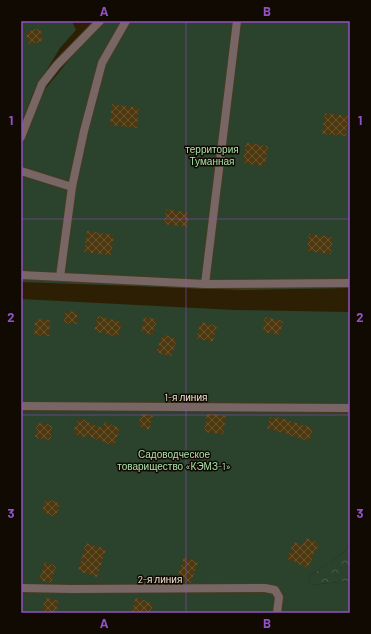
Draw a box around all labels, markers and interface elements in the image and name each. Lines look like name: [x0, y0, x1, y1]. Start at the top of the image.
text: A: [100, 3, 109, 19]
text: B: [263, 3, 271, 19]
text: 1: [9, 112, 13, 128]
text: 1: [358, 112, 362, 128]
park label: территория Туманная: [185, 143, 239, 167]
text: 2: [7, 309, 15, 325]
text: 2: [356, 309, 364, 325]
street label: 1-я линия: [165, 391, 207, 403]
park label: Садоводческое товарищество «КЭМЗ-1»: [117, 448, 231, 472]
text: 3: [7, 505, 15, 521]
text: 3: [356, 505, 364, 521]
street label: 2-я линия: [138, 573, 182, 585]
text: A: [100, 615, 109, 631]
text: B: [263, 615, 271, 631]

